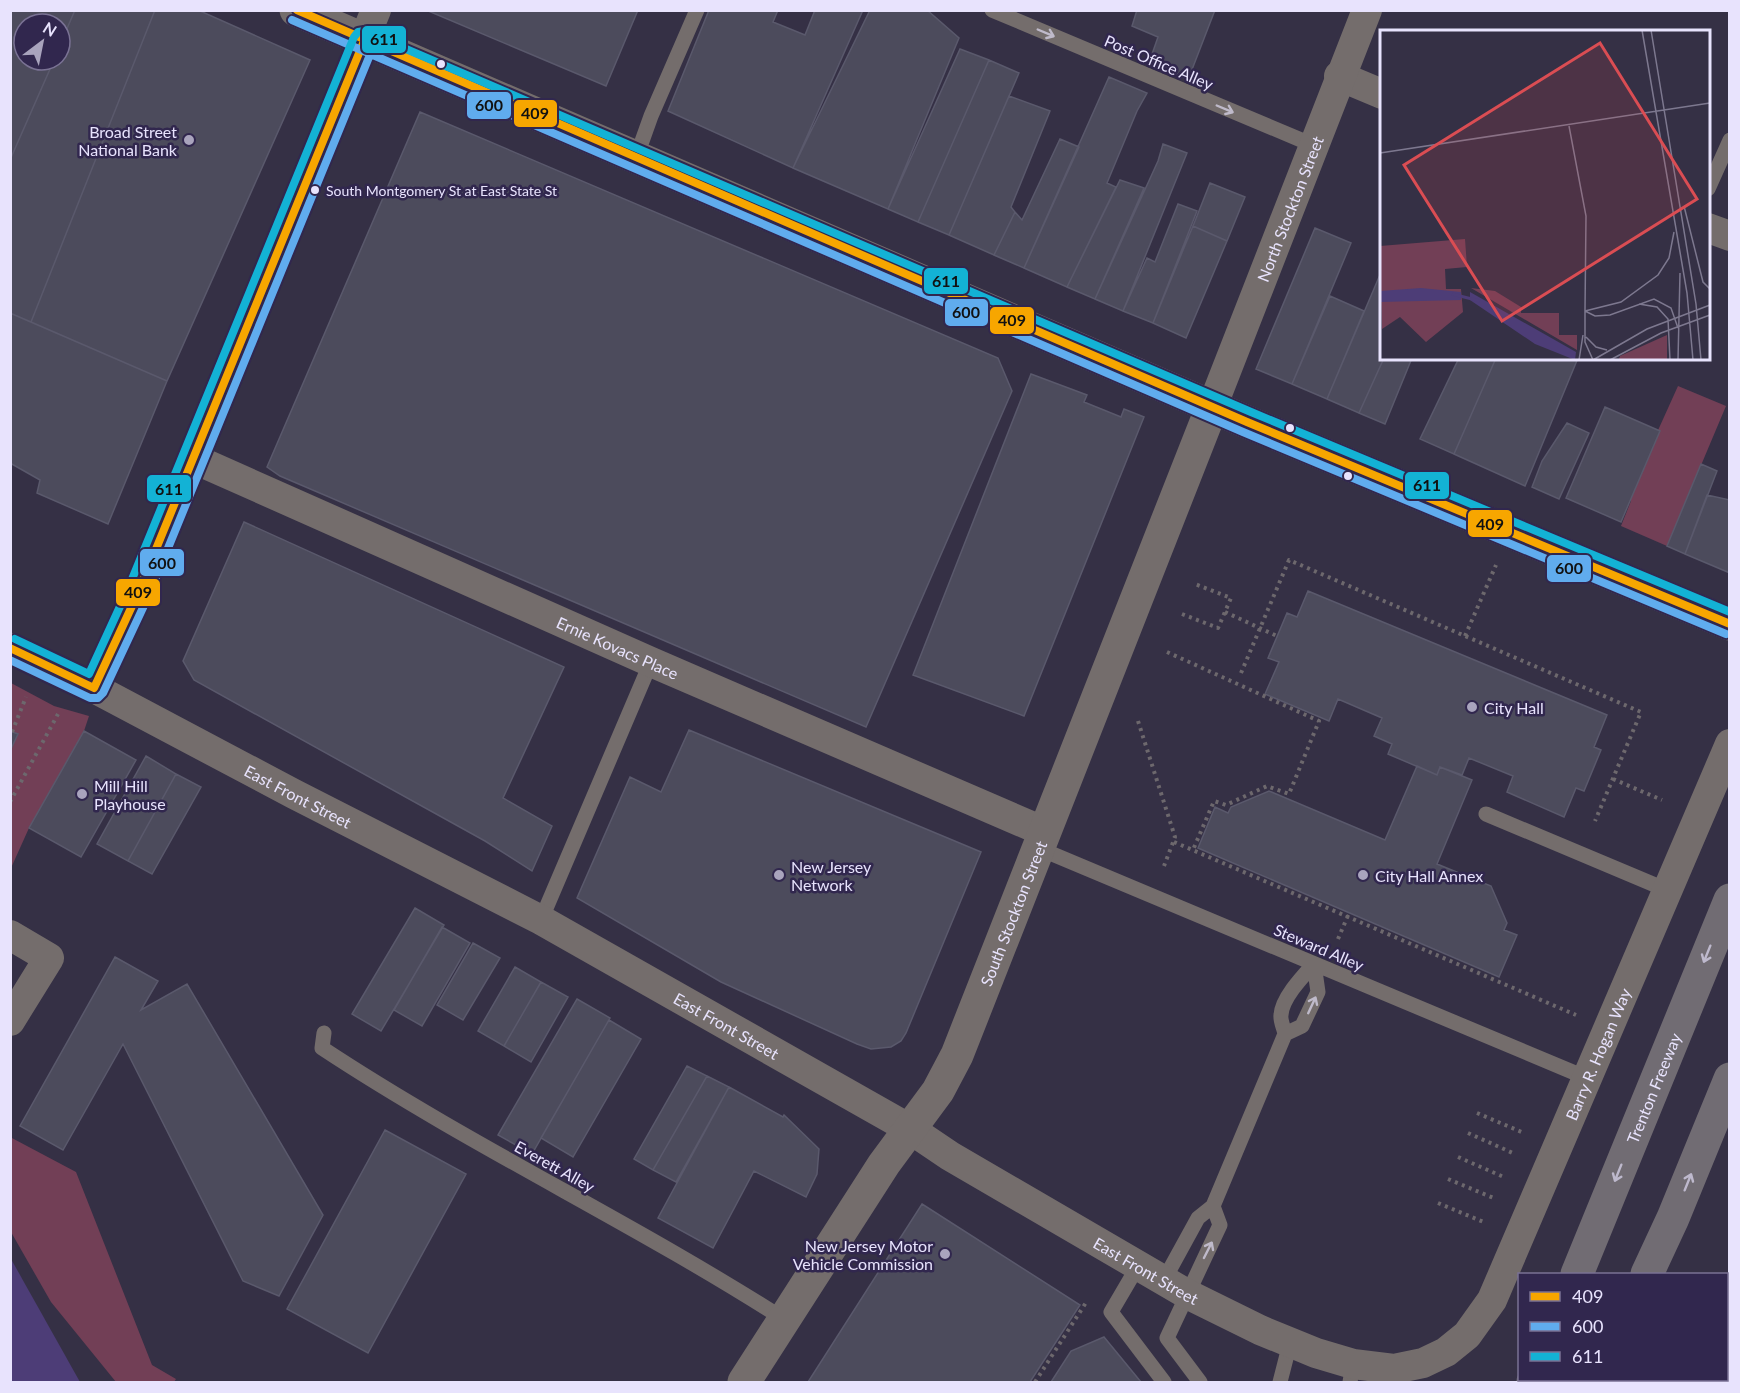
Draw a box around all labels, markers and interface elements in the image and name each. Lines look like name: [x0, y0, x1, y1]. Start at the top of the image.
north arrow: [12, 12, 72, 72]
text: N: [40, 18, 60, 40]
line badge: 611: [361, 25, 407, 54]
one-way arrow: [1036, 28, 1054, 39]
text: 611: [370, 29, 398, 48]
inset map: [1380, 30, 1710, 360]
street label: Post Office Alley: [1102, 31, 1217, 94]
unlabelled marker: [435, 58, 447, 70]
line badge: 600: [466, 91, 512, 120]
text: 600: [475, 95, 503, 114]
line badge: 409: [513, 99, 558, 128]
text: 409: [521, 103, 549, 122]
one-way arrow: [1216, 104, 1234, 115]
place label: Broad Street National Bank: [78, 122, 178, 159]
marker: Broad Street National Bank: [182, 133, 196, 147]
street label: North Stockton Street: [1253, 133, 1327, 284]
place label: South Montgomery St at East State St: [326, 182, 557, 199]
marker: South Montgomery St at East State St: [309, 184, 321, 196]
line badge: 611: [923, 267, 969, 295]
text: 611: [932, 271, 960, 290]
line badge: 600: [944, 298, 989, 327]
text: 600: [952, 302, 980, 321]
line badge: 409: [989, 306, 1035, 335]
text: 409: [998, 310, 1026, 329]
unlabelled marker: [1284, 422, 1296, 434]
unlabelled marker: [1342, 470, 1354, 482]
line badge: 611: [1404, 471, 1450, 500]
line badge: 611: [146, 474, 192, 503]
text: 611: [1413, 475, 1441, 494]
text: 611: [155, 479, 183, 498]
line badge: 409: [1467, 509, 1513, 538]
text: 409: [1476, 514, 1504, 533]
line badge: 600: [139, 548, 185, 577]
text: 600: [148, 553, 176, 572]
line badge: 600: [1546, 554, 1592, 583]
text: 600: [1555, 558, 1583, 577]
line badge: 409: [115, 578, 161, 607]
text: 409: [124, 582, 152, 601]
street label: Ernie Kovacs Place: [554, 612, 682, 682]
place label: City Hall: [1484, 698, 1544, 717]
marker: City Hall: [1465, 700, 1479, 714]
street label: East Front Street: [242, 760, 355, 831]
place label: Mill Hill Playhouse: [94, 776, 166, 813]
marker: Mill Hill Playhouse: [75, 787, 89, 801]
street label: South Stockton Street: [976, 838, 1050, 988]
place label: New Jersey Network: [791, 857, 872, 894]
place label: City Hall Annex: [1375, 866, 1483, 885]
marker: New Jersey Network: [772, 868, 786, 882]
marker: City Hall Annex: [1356, 868, 1370, 882]
street label: Steward Alley: [1271, 920, 1367, 975]
one-way arrow: [1701, 944, 1712, 963]
street label: Barry R. Hogan Way: [1561, 984, 1634, 1123]
street label: East Front Street: [671, 988, 783, 1063]
one-way arrow: [1307, 996, 1318, 1015]
street label: Trenton Freeway: [1622, 1029, 1684, 1146]
street label: Everett Alley: [512, 1136, 599, 1196]
one-way arrow: [1612, 1164, 1623, 1182]
one-way arrow: [1683, 1174, 1694, 1192]
street label: East Front Street: [1091, 1232, 1202, 1308]
place label: New Jersey Motor Vehicle Commission: [793, 1236, 933, 1273]
one-way arrow: [1203, 1241, 1215, 1259]
marker: New Jersey Motor Vehicle Commission: [938, 1247, 952, 1261]
legend: [1518, 1273, 1728, 1381]
text: 409: [1572, 1285, 1603, 1307]
text: 600: [1572, 1315, 1603, 1337]
text: 611: [1572, 1345, 1603, 1367]

